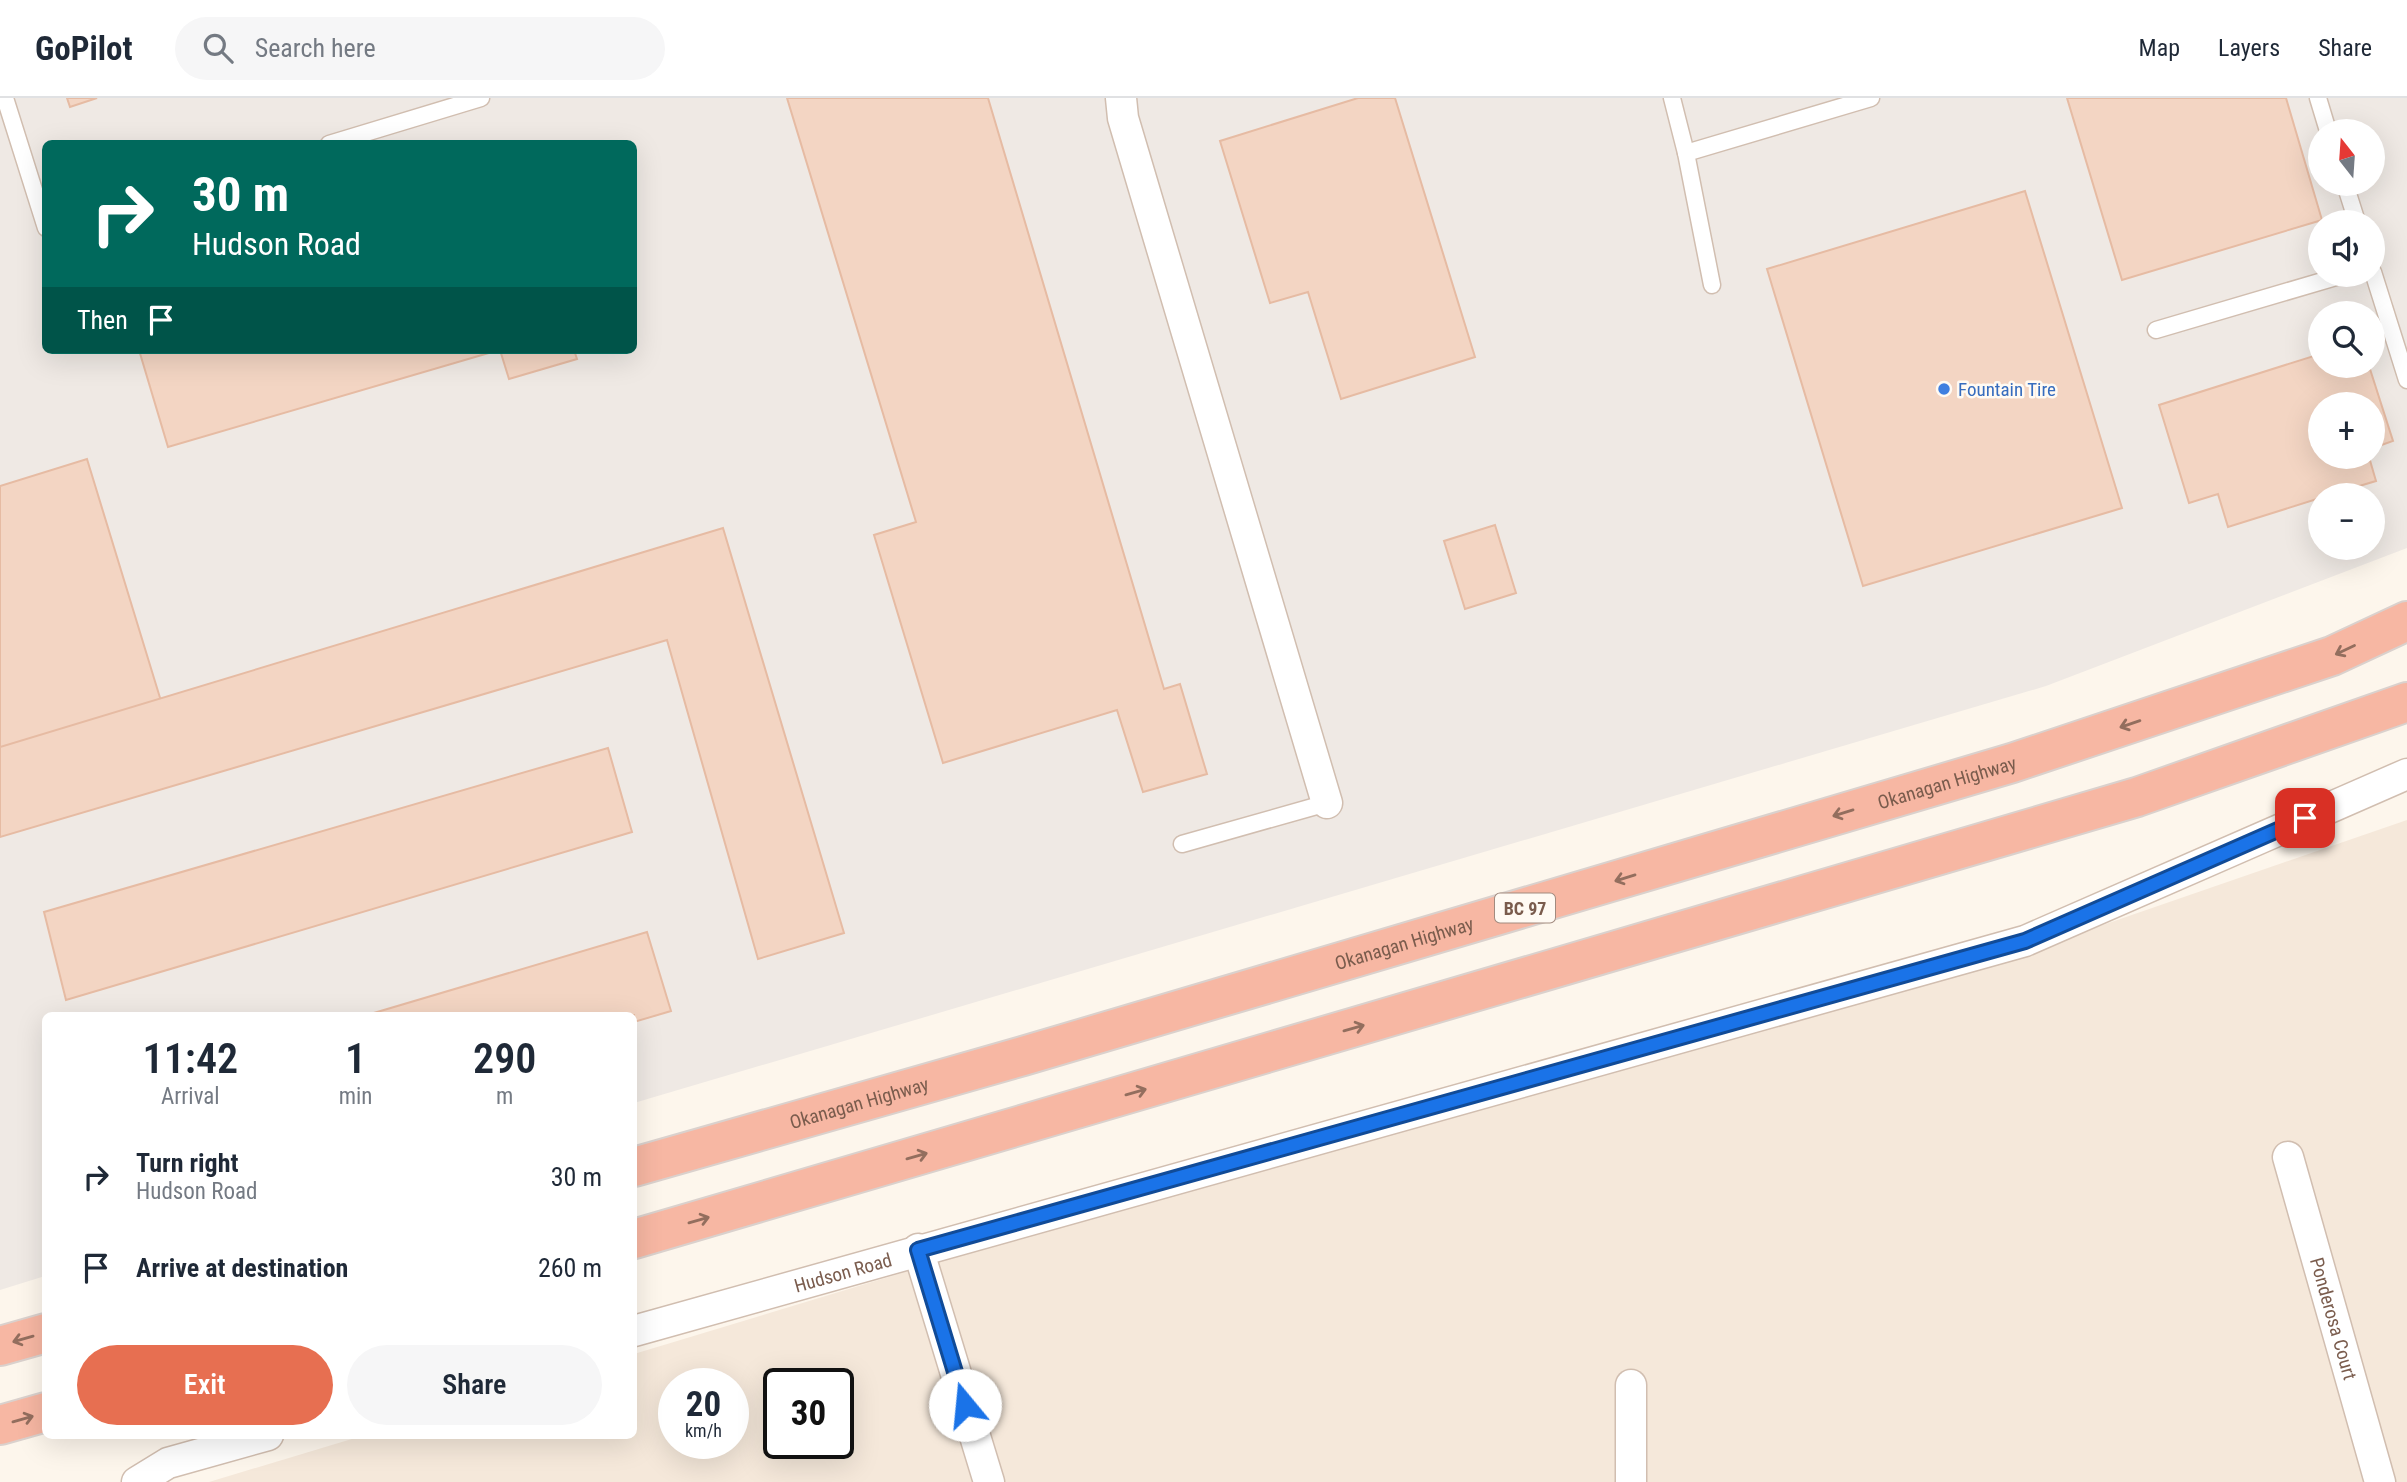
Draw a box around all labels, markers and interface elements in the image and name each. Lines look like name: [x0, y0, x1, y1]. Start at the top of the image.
search box: [175, 17, 665, 80]
text: GoPilot: [35, 29, 133, 68]
icon: search: [199, 29, 237, 67]
text: Search here: [255, 33, 376, 63]
text: Map: [2139, 34, 2180, 62]
text: Layers: [2218, 34, 2280, 62]
text: Share: [2318, 34, 2372, 62]
north arrow: [2308, 119, 2385, 196]
map controls: [2308, 119, 2385, 560]
text: 30 m: [192, 166, 289, 223]
icon: right: [77, 168, 168, 259]
button: sound: [2308, 210, 2385, 287]
text: Hudson Road: [192, 225, 361, 263]
icon: arrive: [142, 301, 180, 339]
button: search: [2308, 301, 2385, 378]
text: Then: [77, 305, 128, 335]
place label: Fountain Tire: [1958, 378, 2056, 401]
marker: Fountain Tire: [1936, 381, 1952, 397]
button: +: [2308, 392, 2385, 469]
button: −: [2308, 483, 2385, 560]
one-way arrow: [2335, 644, 2356, 657]
one-way arrow: [2120, 719, 2142, 731]
street label: Okanagan Highway: [1875, 751, 2019, 814]
pin: [2275, 788, 2335, 848]
icon: arrive: [2286, 799, 2324, 837]
one-way arrow: [1832, 808, 1854, 821]
one-way arrow: [1614, 873, 1636, 886]
road number: BC 97: [1495, 894, 1555, 922]
street label: Okanagan Highway: [1332, 912, 1476, 974]
one-way arrow: [1343, 1020, 1365, 1033]
text: 11:42: [143, 1034, 238, 1083]
text: 1: [345, 1034, 366, 1083]
text: 290: [473, 1034, 536, 1083]
street label: Okanagan Highway: [787, 1072, 931, 1134]
text: Arrival: [161, 1083, 220, 1110]
text: min: [339, 1083, 372, 1110]
text: m: [496, 1083, 513, 1110]
one-way arrow: [1124, 1084, 1146, 1097]
text: Turn right: [136, 1148, 238, 1178]
one-way arrow: [906, 1148, 928, 1161]
icon: right: [77, 1158, 115, 1196]
text: 30 m: [551, 1162, 602, 1192]
text: Hudson Road: [136, 1178, 257, 1205]
one-way arrow: [688, 1212, 710, 1225]
street label: Hudson Road: [791, 1248, 894, 1297]
icon: arrive: [77, 1249, 115, 1287]
text: Arrive at destination: [136, 1253, 348, 1283]
text: 260 m: [538, 1253, 602, 1283]
street label: Ponderosa Court: [2306, 1255, 2362, 1383]
one-way arrow: [12, 1334, 34, 1347]
button: Exit: [77, 1345, 333, 1425]
button: Share: [347, 1345, 602, 1425]
speed limit sign: 30: [763, 1368, 854, 1459]
position arrow: [928, 1368, 1002, 1442]
text: 20: [686, 1384, 721, 1425]
one-way arrow: [12, 1411, 34, 1424]
text: km/h: [685, 1420, 722, 1441]

